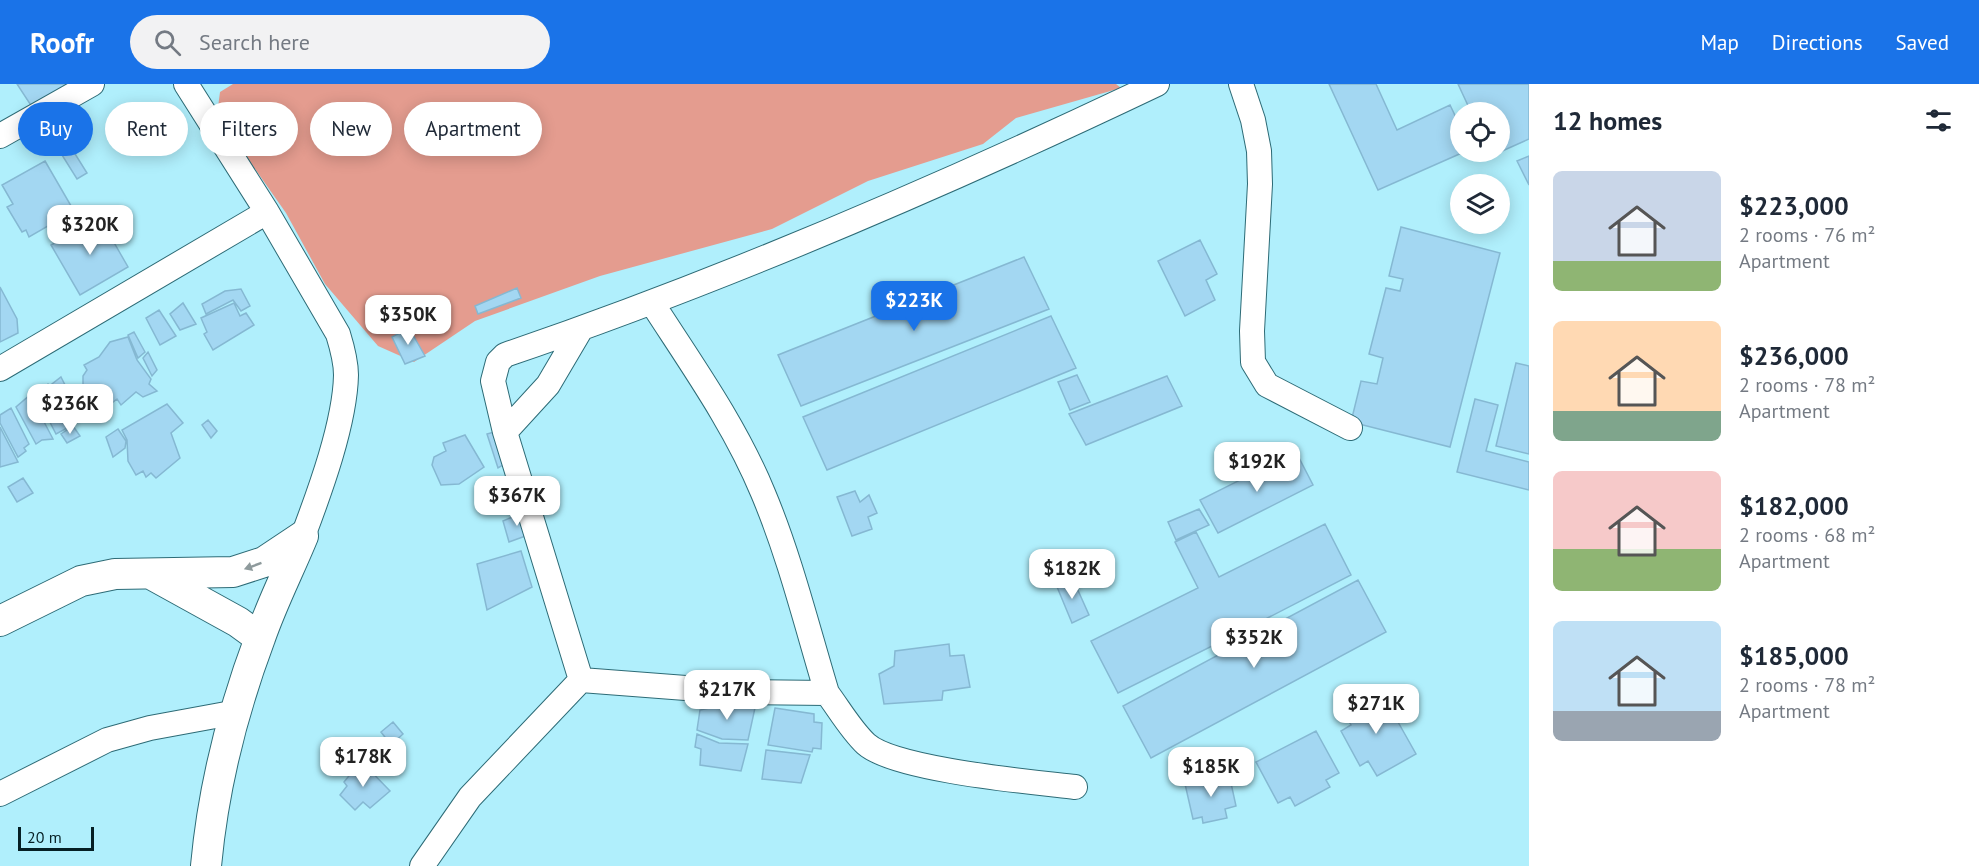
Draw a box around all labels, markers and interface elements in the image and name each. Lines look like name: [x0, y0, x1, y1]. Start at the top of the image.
search box: [130, 15, 550, 69]
text: Roofr: [30, 24, 94, 61]
icon: search: [151, 26, 184, 59]
text: Search here: [199, 28, 310, 56]
text: Map: [1700, 29, 1739, 56]
text: Directions: [1772, 29, 1863, 56]
text: Saved: [1896, 29, 1949, 56]
chip: Buy: [18, 102, 93, 156]
chip: Rent: [105, 102, 188, 156]
chip: Filters: [200, 102, 298, 156]
chip: New: [310, 102, 392, 156]
chip: Apartment: [404, 102, 542, 156]
map controls: [1450, 102, 1510, 234]
button: locate: [1450, 102, 1510, 162]
text: 12 homes: [1553, 104, 1662, 137]
icon: filters: [1922, 104, 1955, 137]
button: layers: [1450, 174, 1510, 234]
text: $223,000: [1739, 189, 1849, 222]
icon: home: [1601, 195, 1673, 267]
pin: $320K: [48, 205, 132, 256]
text: $320K: [61, 211, 119, 237]
text: 2 rooms · 76 m²: [1739, 222, 1875, 248]
text: Apartment: [1739, 248, 1830, 274]
pin: $223K: [872, 281, 956, 332]
text: $223K: [885, 287, 943, 313]
pin: $350K: [366, 295, 450, 346]
text: $350K: [379, 301, 437, 327]
text: $236,000: [1739, 339, 1849, 372]
icon: home: [1601, 345, 1673, 417]
text: 2 rooms · 78 m²: [1739, 372, 1875, 398]
pin: $236K: [28, 384, 112, 435]
text: $236K: [41, 390, 99, 416]
text: Apartment: [1739, 398, 1830, 424]
pin: $192K: [1215, 442, 1299, 493]
text: $192K: [1228, 448, 1286, 474]
pin: $367K: [475, 476, 559, 527]
text: $367K: [488, 482, 546, 508]
text: $182,000: [1739, 489, 1849, 522]
icon: home: [1601, 495, 1673, 567]
text: 2 rooms · 68 m²: [1739, 522, 1875, 548]
text: Apartment: [1739, 548, 1830, 574]
pin: $182K: [1030, 549, 1114, 600]
text: $182K: [1043, 555, 1101, 581]
one-way arrow: [243, 561, 261, 571]
pin: $352K: [1212, 618, 1296, 669]
text: $352K: [1225, 624, 1283, 650]
text: $185,000: [1739, 639, 1849, 672]
icon: home: [1601, 645, 1673, 717]
pin: $217K: [685, 670, 769, 721]
text: 2 rooms · 78 m²: [1739, 672, 1875, 698]
text: $217K: [698, 676, 756, 702]
pin: $271K: [1334, 684, 1418, 735]
text: $271K: [1347, 690, 1405, 716]
text: Apartment: [1739, 698, 1830, 724]
pin: $178K: [321, 737, 405, 788]
text: $178K: [334, 743, 392, 769]
pin: $185K: [1169, 747, 1253, 798]
text: $185K: [1182, 753, 1240, 779]
scale bar: [18, 824, 94, 852]
text: 20 m: [27, 827, 62, 847]

